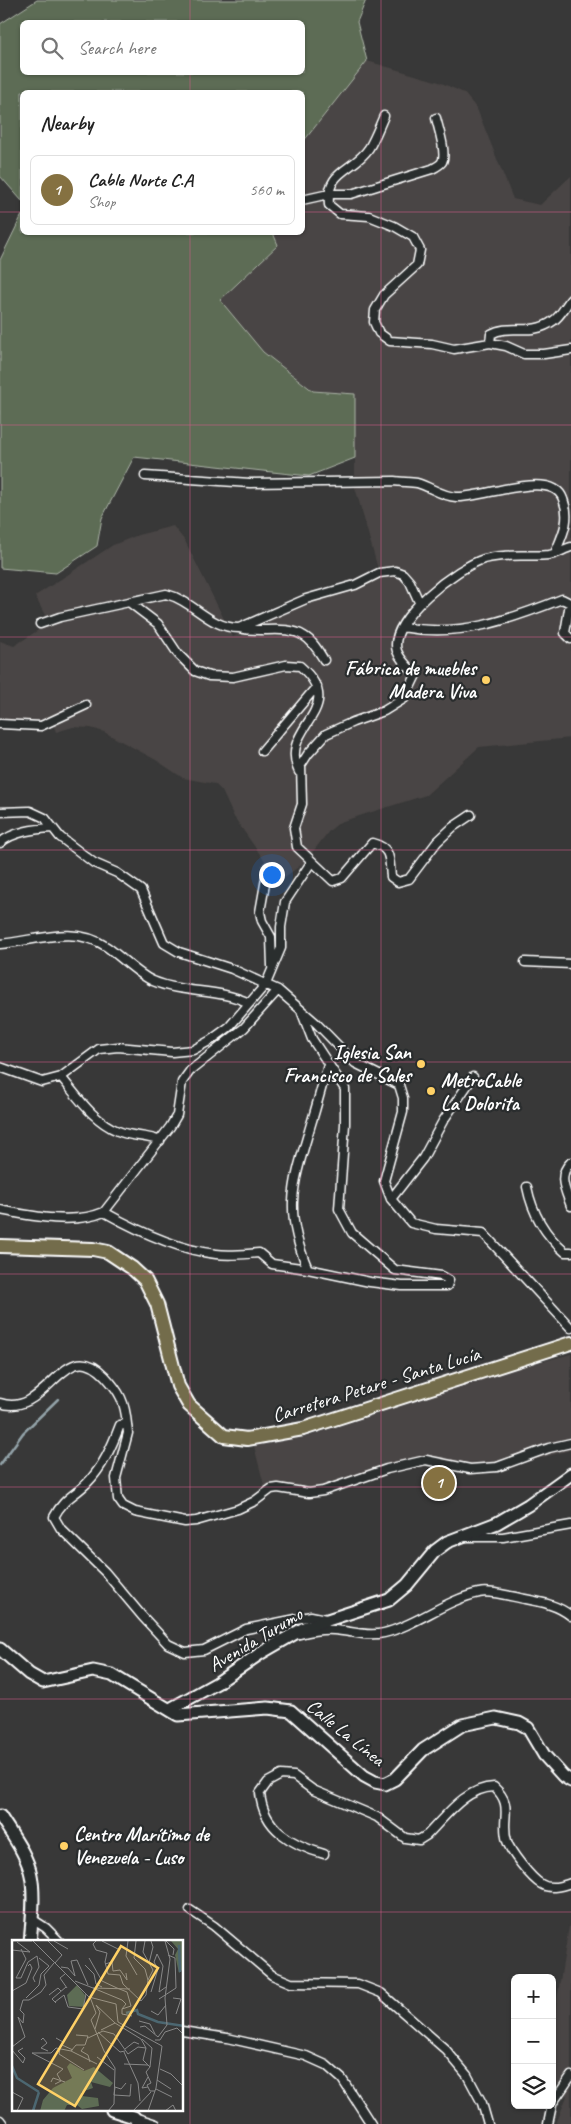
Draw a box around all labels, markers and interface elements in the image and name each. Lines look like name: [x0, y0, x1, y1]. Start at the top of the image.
search box: [20, 20, 305, 75]
icon: search: [38, 34, 66, 62]
text: Search here: [78, 36, 155, 60]
text: Nearby: [40, 110, 93, 136]
text: Cable Norte C.A: [88, 168, 193, 192]
text: 1: [53, 180, 61, 200]
text: 560 m: [250, 180, 284, 200]
text: Shop: [88, 192, 115, 212]
place label: Fábrica de muebles Madera Viva: [345, 656, 478, 704]
marker: Fábrica de muebles Madera Viva: [480, 674, 492, 686]
your location: [259, 862, 285, 888]
place label: Iglesia San Francisco de Sales: [284, 1040, 413, 1088]
marker: Iglesia San Francisco de Sales: [415, 1058, 427, 1070]
place label: MetroCable La Dolorita: [441, 1068, 523, 1116]
marker: MetroCable La Dolorita: [425, 1085, 437, 1097]
street label: Carretera Petare - Santa Lucía: [269, 1341, 484, 1428]
pin: 1: [423, 1464, 455, 1502]
street label: Avenida Turumo: [204, 1601, 308, 1677]
street label: Calle La Línea: [301, 1693, 391, 1773]
place label: Centro Marítimo de Venezuela - Luso: [74, 1822, 210, 1870]
marker: Centro Marítimo de Venezuela - Luso: [58, 1840, 70, 1852]
inset map: [12, 1940, 184, 2112]
map controls: [511, 1974, 556, 2109]
button: +: [511, 1974, 556, 2019]
button: −: [511, 2019, 556, 2064]
button: layers: [511, 2064, 556, 2109]

